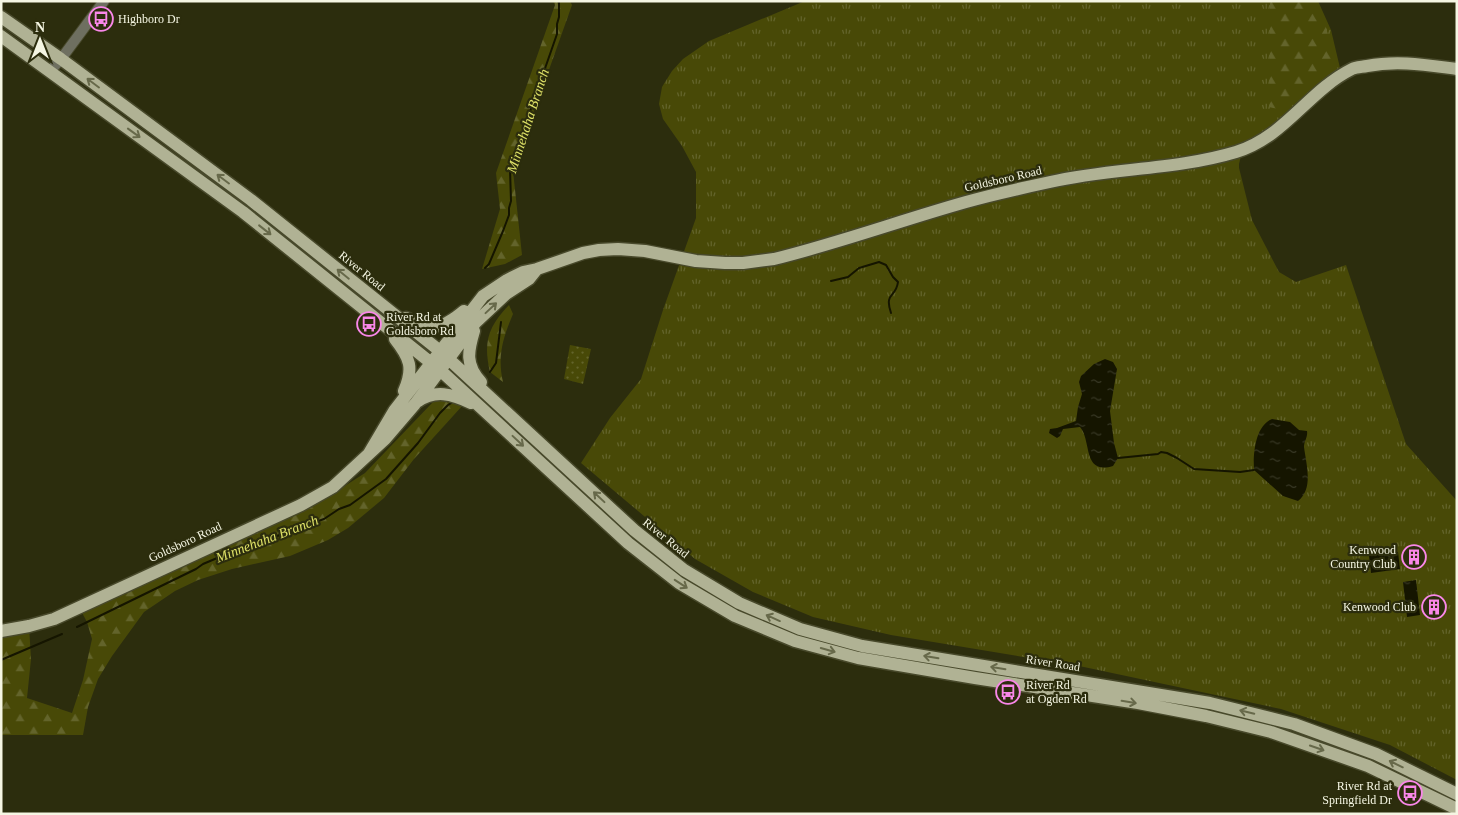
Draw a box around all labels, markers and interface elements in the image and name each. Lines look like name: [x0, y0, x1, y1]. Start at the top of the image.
bus stop icon: Highboro Dr: [88, 6, 114, 32]
place label: Highboro Dr: [118, 12, 180, 26]
north arrow: [15, 15, 65, 65]
text: N: [35, 20, 45, 35]
water label: Minnehaha Branch: [504, 67, 552, 176]
one-way arrow: [86, 78, 100, 88]
one-way arrow: [127, 127, 140, 138]
street label: Goldsboro Road: [963, 163, 1043, 195]
one-way arrow: [216, 174, 230, 184]
one-way arrow: [258, 224, 271, 235]
street label: River Road: [336, 248, 388, 294]
one-way arrow: [337, 268, 350, 279]
one-way arrow: [484, 302, 497, 314]
place label: River Rd at Goldsboro Rd: [386, 310, 454, 338]
bus stop icon: River Rd at Goldsboro Rd: [356, 311, 382, 337]
one-way arrow: [512, 436, 525, 447]
one-way arrow: [592, 491, 605, 503]
water label: Minnehaha Branch: [213, 513, 320, 566]
street label: River Road: [640, 515, 692, 561]
street label: Goldsboro Road: [146, 519, 224, 565]
place label: Kenwood Country Club: [1330, 543, 1396, 571]
building icon: Kenwood Country Club: [1401, 544, 1427, 570]
one-way arrow: [674, 578, 688, 589]
building icon: Kenwood Club: [1421, 594, 1447, 620]
place label: Kenwood Club: [1343, 600, 1416, 614]
one-way arrow: [766, 612, 781, 622]
one-way arrow: [820, 646, 836, 655]
one-way arrow: [923, 651, 939, 661]
street label: River Road: [1025, 652, 1081, 674]
one-way arrow: [990, 663, 1006, 673]
place label: River Rd at Ogden Rd: [1026, 678, 1087, 706]
bus stop icon: River Rd at Ogden Rd: [995, 679, 1021, 705]
one-way arrow: [1121, 697, 1137, 707]
one-way arrow: [1239, 707, 1255, 716]
one-way arrow: [1309, 744, 1324, 753]
one-way arrow: [1389, 759, 1404, 769]
place label: River Rd at Springfield Dr: [1322, 779, 1393, 807]
bus stop icon: River Rd at Springfield Dr: [1397, 780, 1423, 806]

